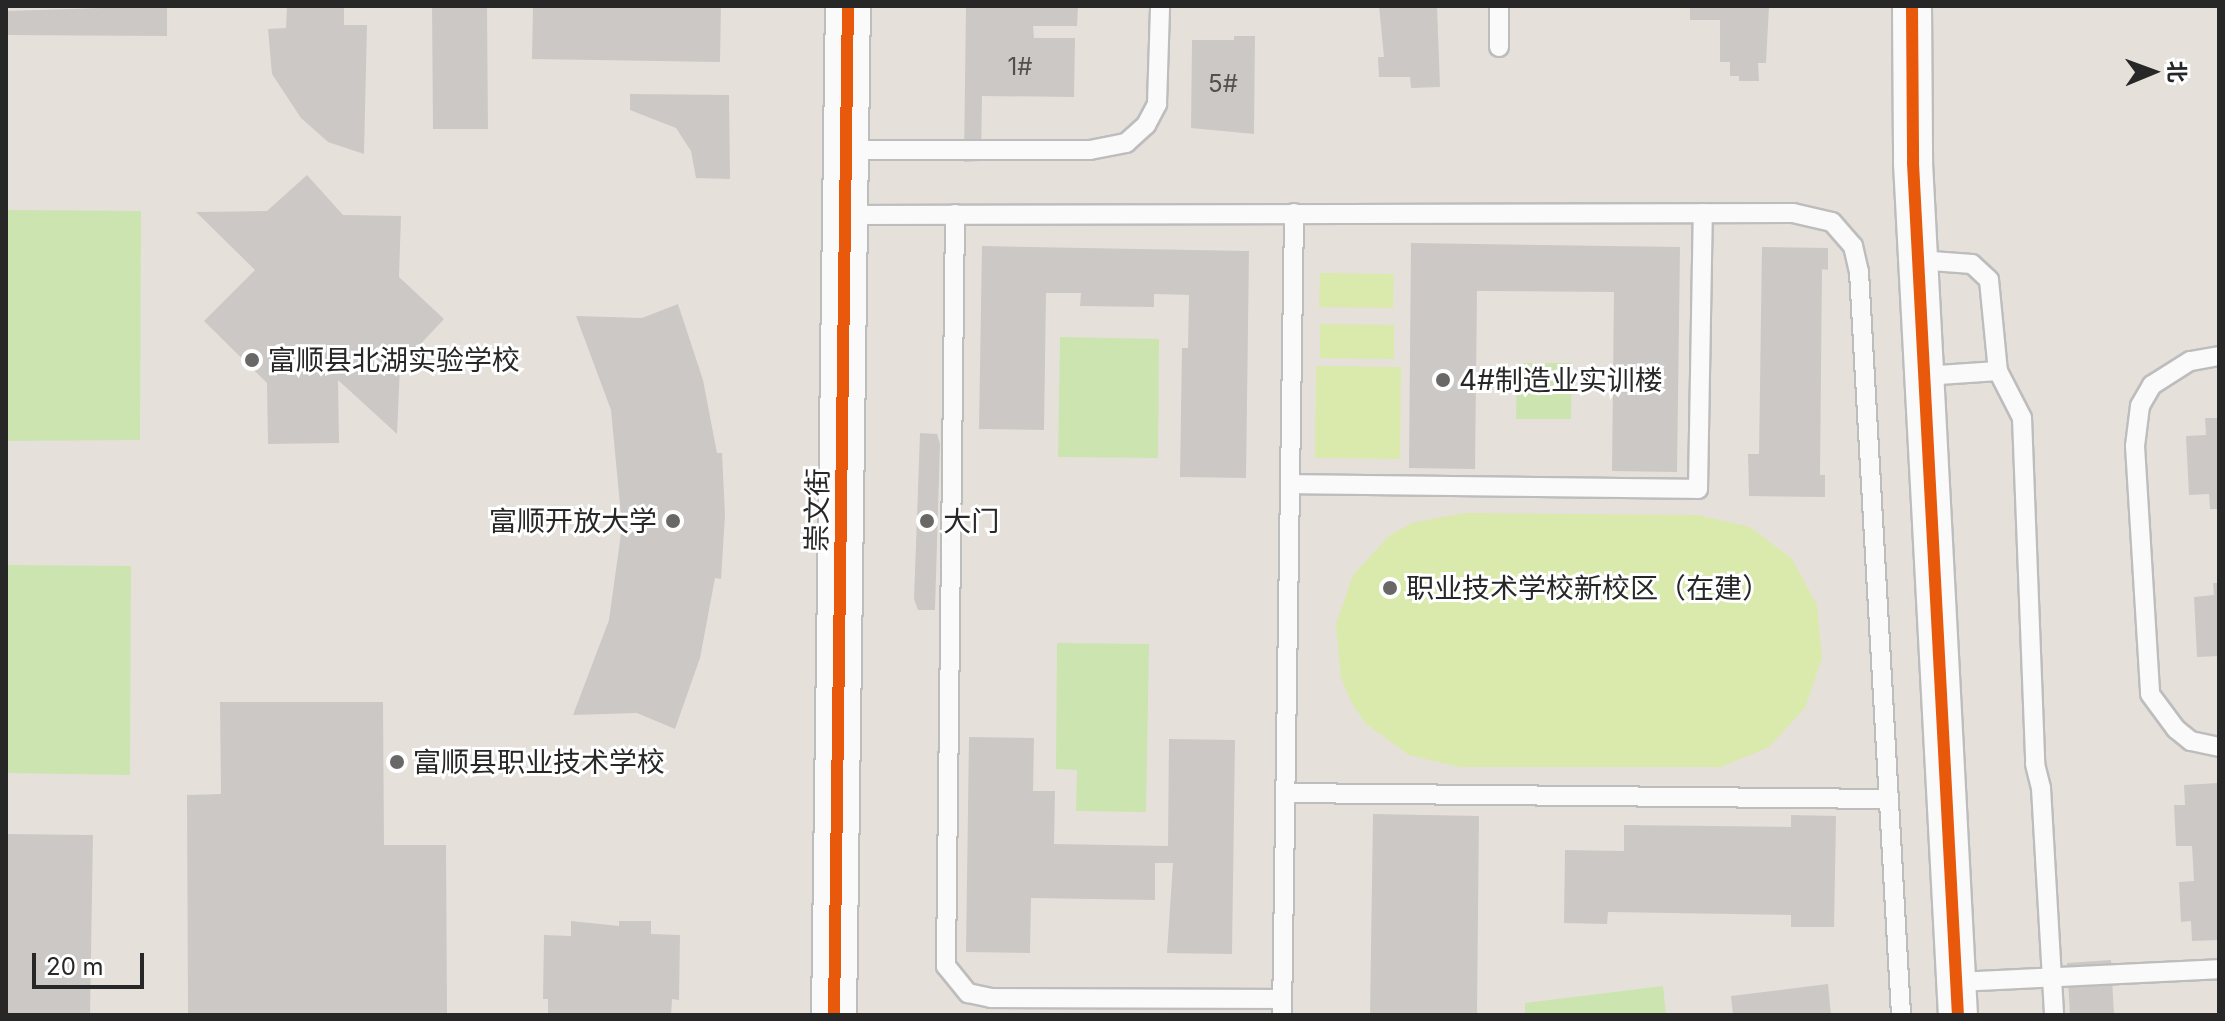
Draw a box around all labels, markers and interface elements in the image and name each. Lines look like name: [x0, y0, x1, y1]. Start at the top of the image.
north arrow: [2113, 32, 2193, 112]
house number: 1#: [1008, 53, 1032, 81]
text: 北: [2164, 60, 2190, 83]
house number: 5#: [1208, 70, 1238, 98]
place label: 富顺县北湖实验学校: [268, 343, 520, 377]
marker: 富顺县北湖实验学校: [243, 351, 261, 369]
place label: 4#制造业实训楼: [1459, 363, 1663, 397]
marker: 4#制造业实训楼: [1434, 371, 1452, 389]
street label: 崇文街: [799, 468, 835, 552]
place label: 富顺开放大学: [489, 504, 657, 538]
place label: 大门: [943, 504, 999, 538]
marker: 富顺开放大学: [664, 512, 682, 530]
marker: 大门: [918, 512, 936, 530]
place label: 职业技术学校新校区（在建）: [1406, 571, 1770, 605]
marker: 职业技术学校新校区（在建）: [1381, 579, 1399, 597]
place label: 富顺县职业技术学校: [413, 745, 665, 779]
marker: 富顺县职业技术学校: [388, 753, 406, 771]
scale bar: [36, 937, 148, 987]
text: 20 m: [46, 952, 104, 981]

